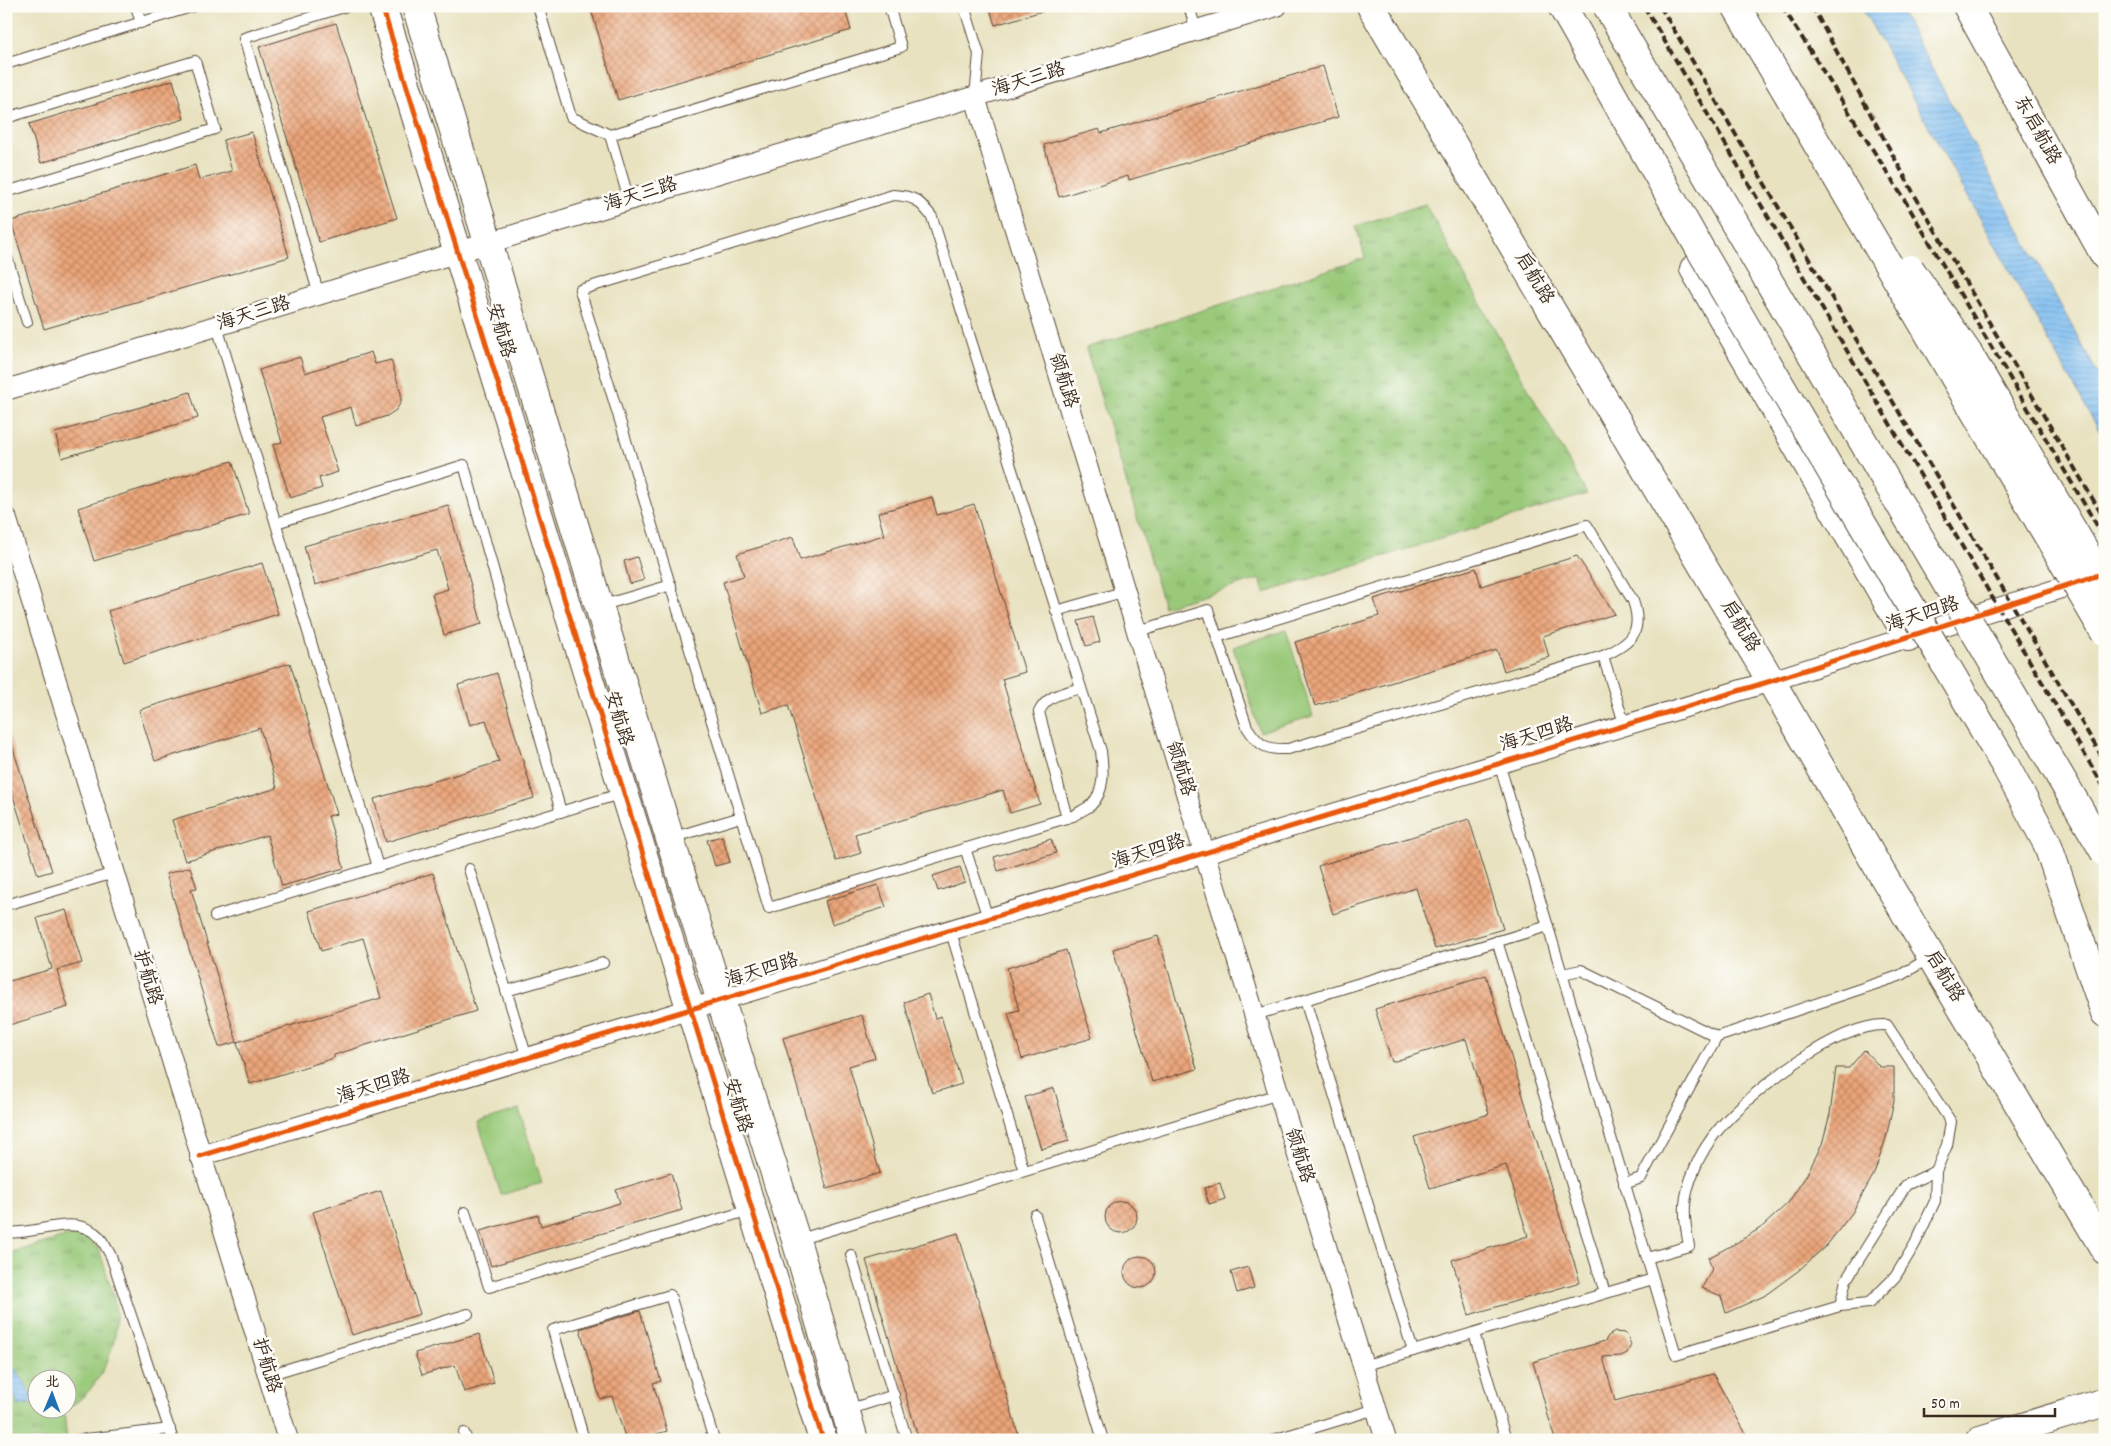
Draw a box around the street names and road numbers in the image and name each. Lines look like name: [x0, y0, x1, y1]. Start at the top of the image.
street label: 海天三路: [989, 57, 1069, 105]
street label: 东启航路: [2006, 91, 2066, 171]
street label: 海天三路: [601, 172, 681, 220]
street label: 启航路: [1507, 248, 1559, 310]
street label: 海天三路: [214, 291, 294, 339]
street label: 安航路: [478, 300, 520, 362]
street label: 领航路: [1041, 350, 1083, 412]
street label: 海天四路: [1883, 591, 1963, 641]
street label: 启航路: [1713, 596, 1765, 658]
street label: 安航路: [596, 688, 638, 750]
street label: 海天四路: [1497, 712, 1577, 760]
street label: 领航路: [1158, 738, 1200, 800]
street label: 海天四路: [1109, 829, 1189, 877]
street label: 启航路: [1917, 946, 1969, 1008]
street label: 护航路: [125, 947, 167, 1009]
street label: 海天四路: [722, 948, 802, 996]
street label: 海天四路: [334, 1064, 414, 1112]
street label: 安航路: [715, 1075, 757, 1137]
street label: 领航路: [1277, 1125, 1319, 1187]
street label: 护航路: [244, 1335, 286, 1397]

